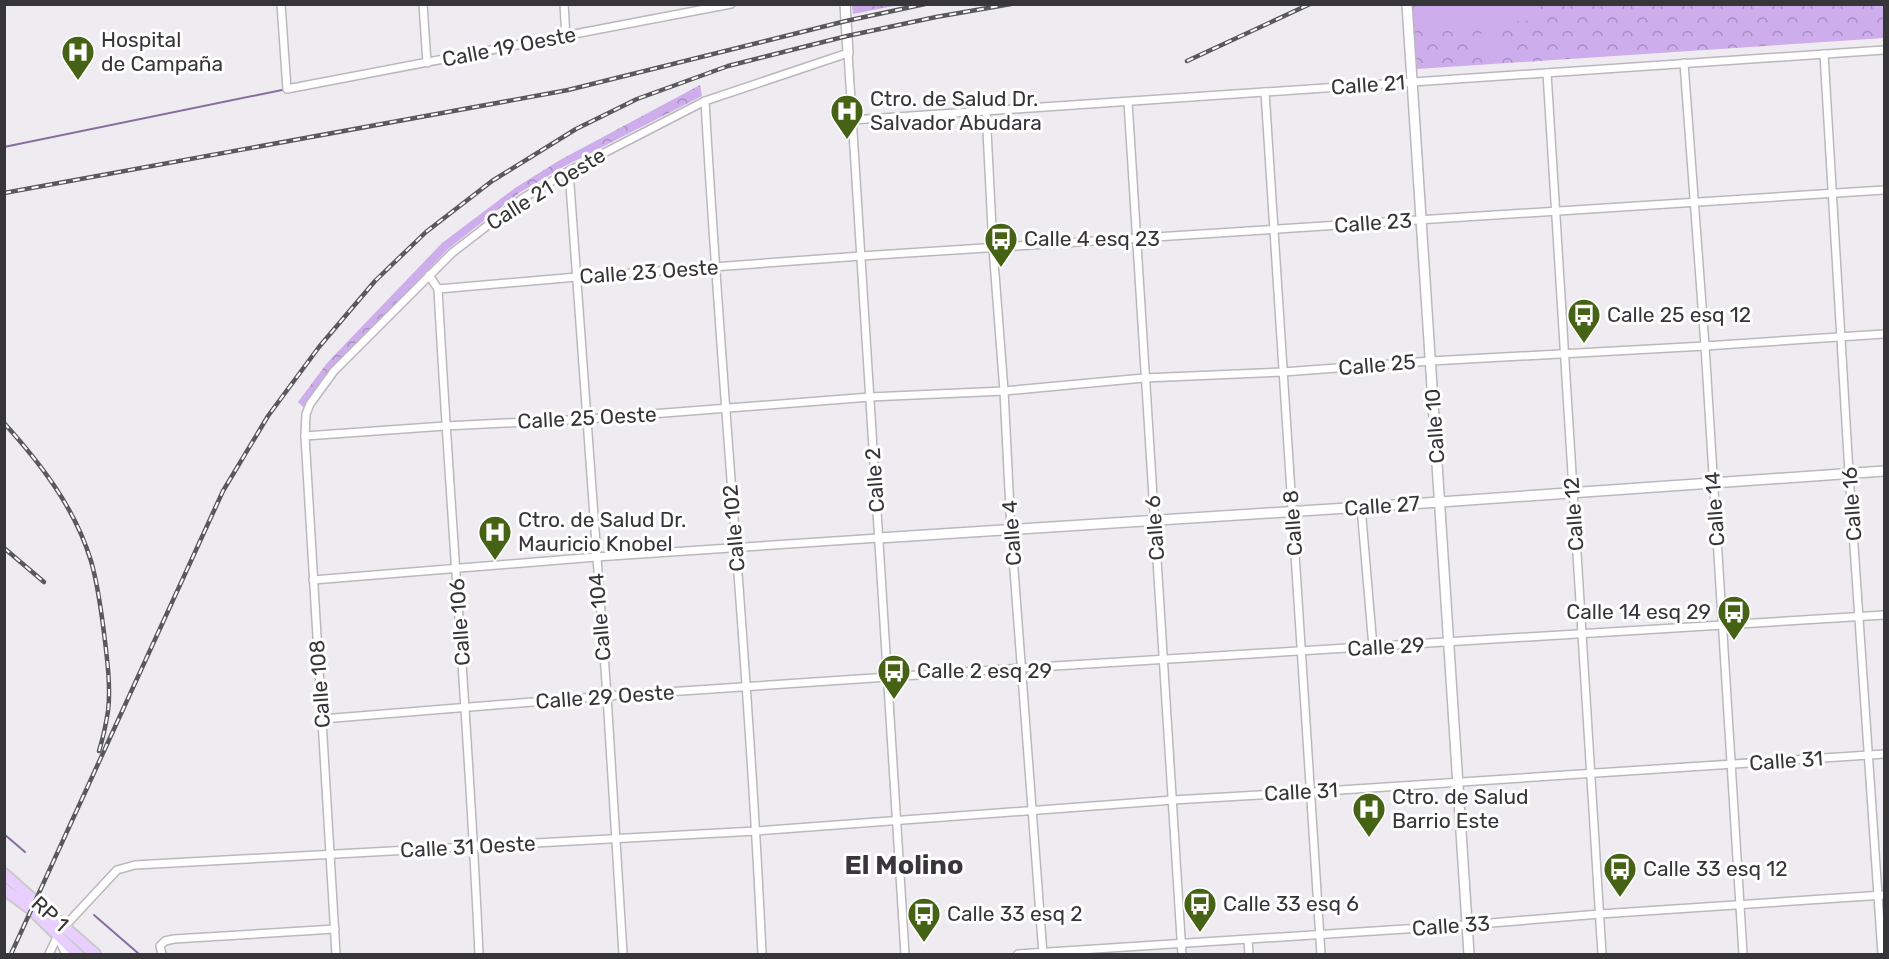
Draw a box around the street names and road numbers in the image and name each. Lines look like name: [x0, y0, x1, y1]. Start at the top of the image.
street label: Calle 19 Oeste: [440, 21, 578, 72]
street label: Calle 21: [1330, 69, 1406, 100]
street label: Calle 21 Oeste: [482, 142, 610, 235]
street label: Calle 23: [1333, 207, 1413, 238]
street label: Calle 23 Oeste: [579, 254, 719, 289]
street label: Calle 25: [1337, 349, 1417, 380]
street label: Calle 10: [1419, 388, 1450, 464]
street label: Calle 25 Oeste: [517, 401, 657, 434]
street label: Calle 2: [860, 447, 889, 513]
street label: Calle 16: [1836, 466, 1867, 542]
street label: Calle 14: [1699, 471, 1730, 547]
street label: Calle 12: [1558, 476, 1589, 552]
street label: Calle 102: [717, 483, 750, 573]
street label: Calle 8: [1278, 489, 1307, 557]
street label: Calle 27: [1343, 490, 1421, 521]
street label: Calle 6: [1140, 495, 1169, 562]
street label: Calle 4: [997, 499, 1026, 567]
street label: Calle 104: [583, 572, 616, 662]
street label: Calle 106: [444, 577, 475, 667]
street label: Calle 29: [1347, 632, 1425, 661]
street label: Calle 108: [304, 639, 335, 729]
street label: Calle 29 Oeste: [535, 679, 675, 714]
street label: Calle 31: [1748, 745, 1824, 776]
street label: Calle 31: [1263, 777, 1339, 806]
street label: Calle 31 Oeste: [400, 830, 536, 863]
street label: RP 1: [27, 891, 74, 937]
street label: Calle 33: [1411, 910, 1491, 941]

